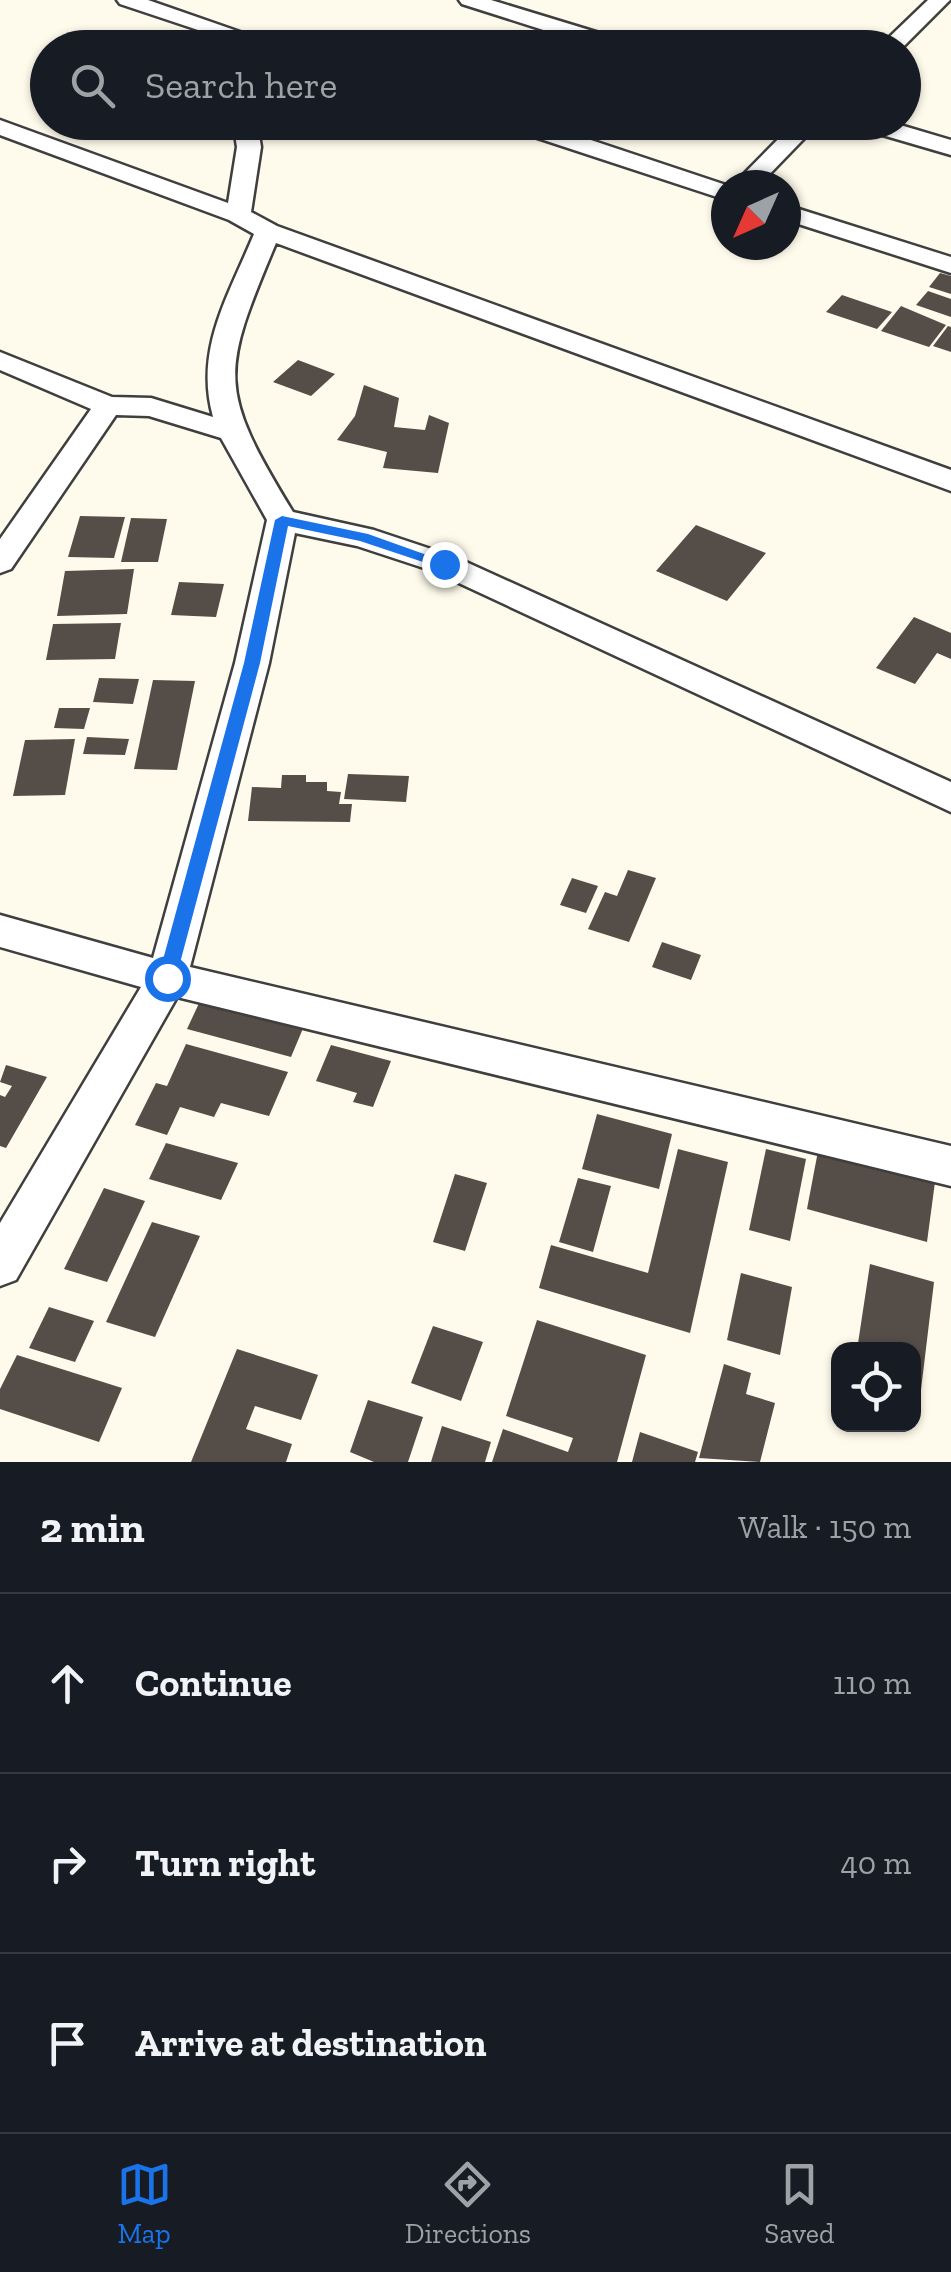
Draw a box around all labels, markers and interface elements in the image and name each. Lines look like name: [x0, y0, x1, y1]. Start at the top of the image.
search box: [30, 30, 921, 140]
icon: search: [65, 58, 120, 113]
text: Search here: [145, 62, 337, 108]
north arrow: [711, 170, 801, 260]
route end: [422, 542, 468, 588]
route start: [145, 956, 191, 1002]
map controls: [831, 1342, 921, 1432]
button: locate: [831, 1342, 921, 1432]
text: 2 min: [40, 1502, 145, 1553]
text: Walk · 150 m: [738, 1508, 911, 1546]
icon: ahead: [40, 1656, 95, 1711]
text: Continue: [135, 1660, 292, 1706]
text: 110 m: [833, 1664, 911, 1702]
icon: right: [40, 1836, 95, 1891]
text: Turn right: [135, 1840, 315, 1886]
text: 40 m: [840, 1844, 911, 1882]
icon: arrive: [40, 2016, 95, 2071]
text: Arrive at destination: [135, 2020, 486, 2066]
tab: Map: [117, 2157, 172, 2250]
tab: Directions: [405, 2157, 531, 2250]
tab: Saved: [764, 2157, 834, 2250]

